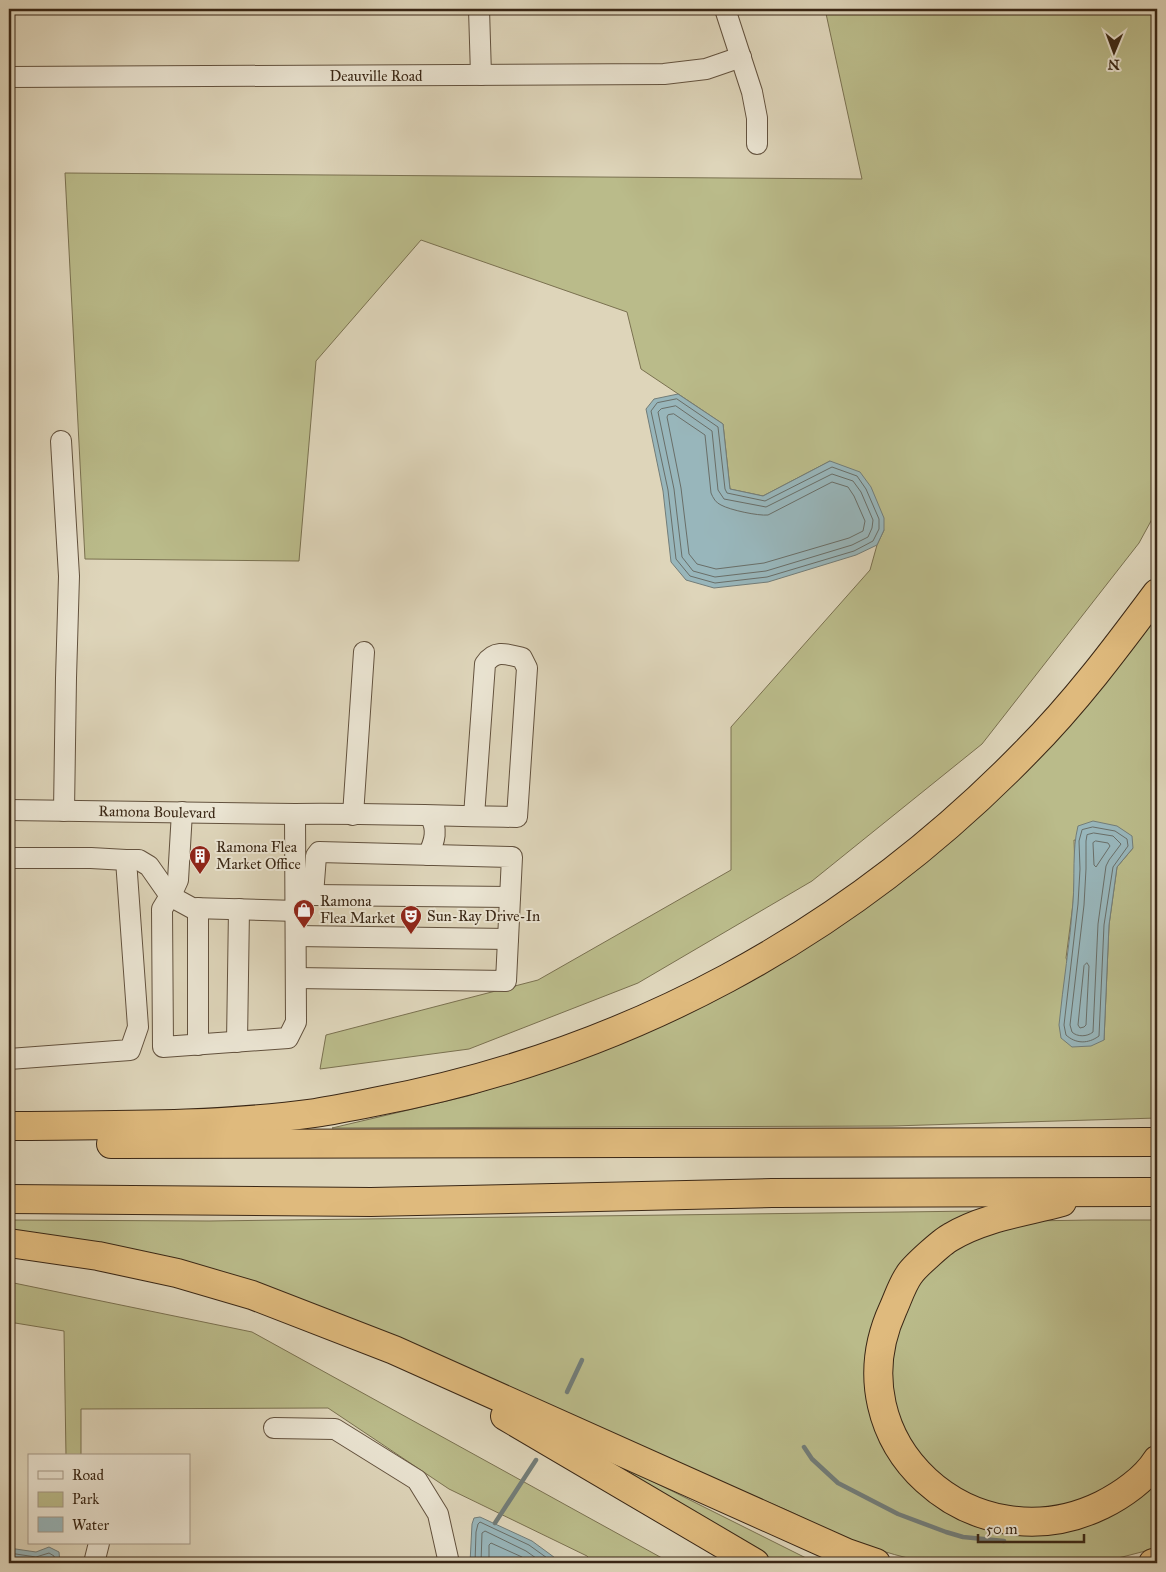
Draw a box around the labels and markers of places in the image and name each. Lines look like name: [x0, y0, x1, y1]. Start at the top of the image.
place label: Ramona Flea Market Office: [216, 838, 301, 873]
building icon: Ramona Flea Market Office: [188, 844, 212, 875]
place label: Ramona Flea Market: [320, 892, 396, 927]
shop icon: Ramona Flea Market: [292, 898, 316, 929]
theatre icon: Sun-Ray Drive-In: [399, 904, 423, 935]
place label: Sun-Ray Drive-In: [427, 907, 540, 925]

